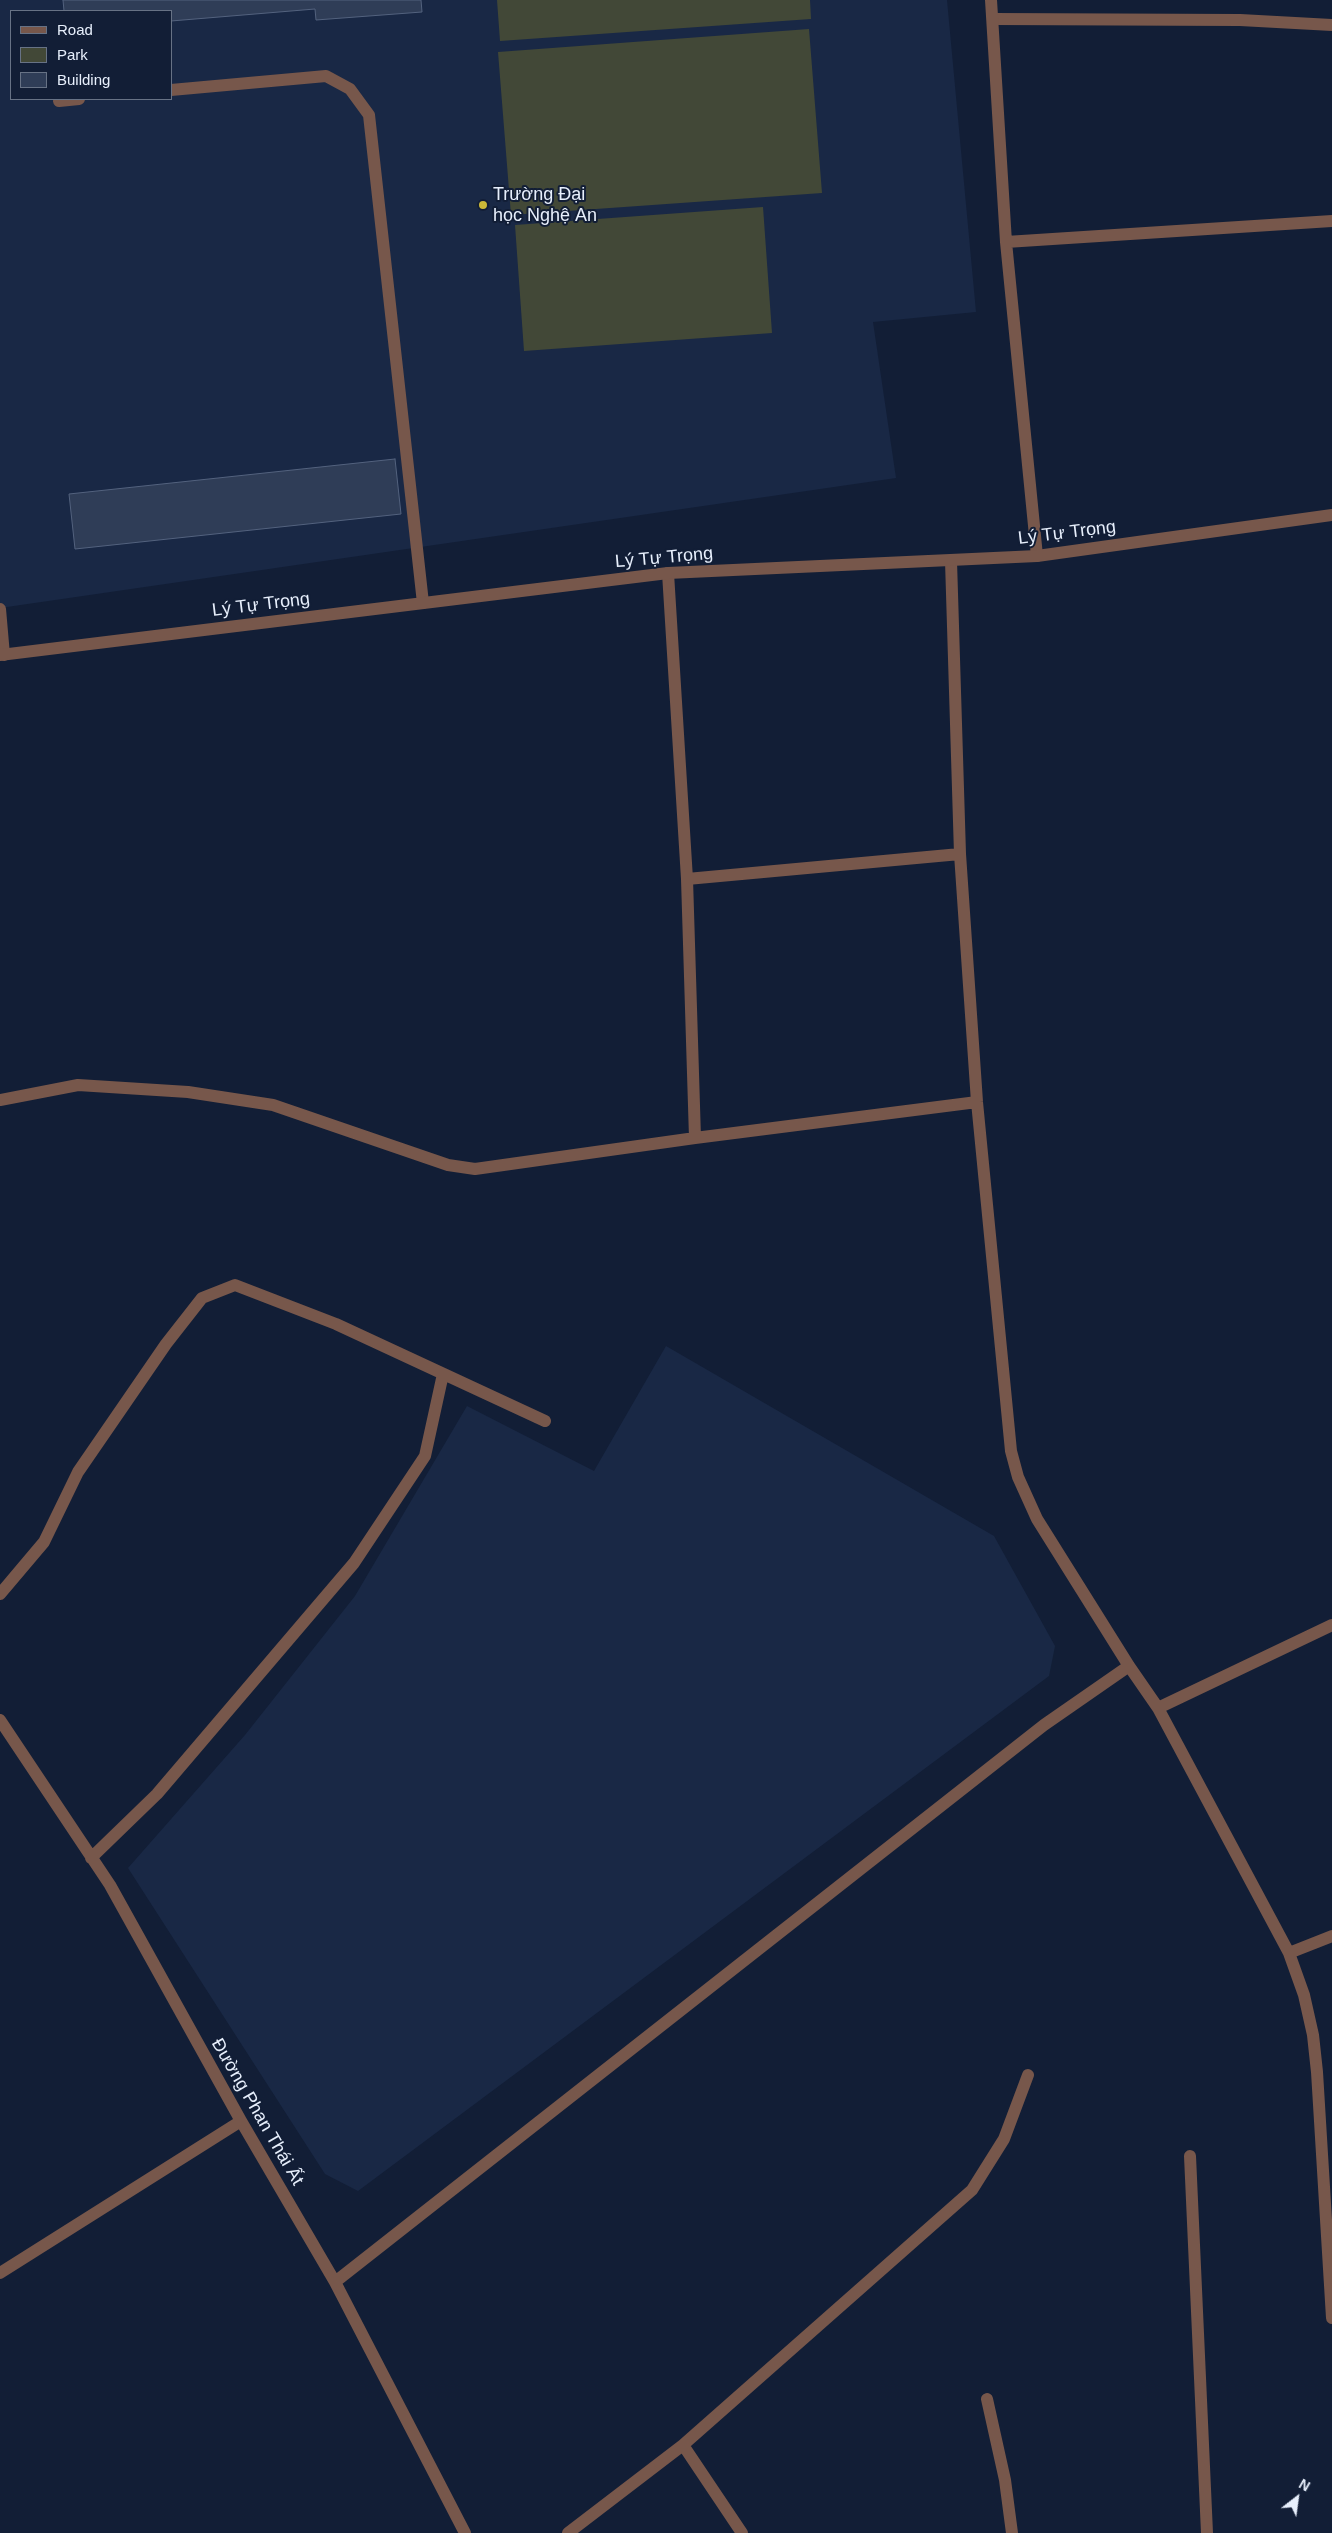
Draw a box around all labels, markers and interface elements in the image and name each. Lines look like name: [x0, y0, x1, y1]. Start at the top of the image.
legend: [10, 10, 172, 100]
text: Road: [57, 21, 93, 38]
text: Park: [57, 46, 88, 63]
text: Building: [57, 71, 110, 88]
place label: Trường Đại học Nghệ An: [493, 184, 597, 226]
marker: Trường Đại học Nghệ An: [477, 199, 489, 211]
street label: Lý Tự Trọng: [1017, 516, 1117, 550]
street label: Lý Tự Trọng: [614, 543, 714, 573]
street label: Lý Tự Trọng: [211, 588, 311, 622]
street label: Đường Phan Thái Ất: [206, 2035, 308, 2189]
north arrow: [1272, 2473, 1322, 2523]
text: N: [1296, 2476, 1313, 2494]

